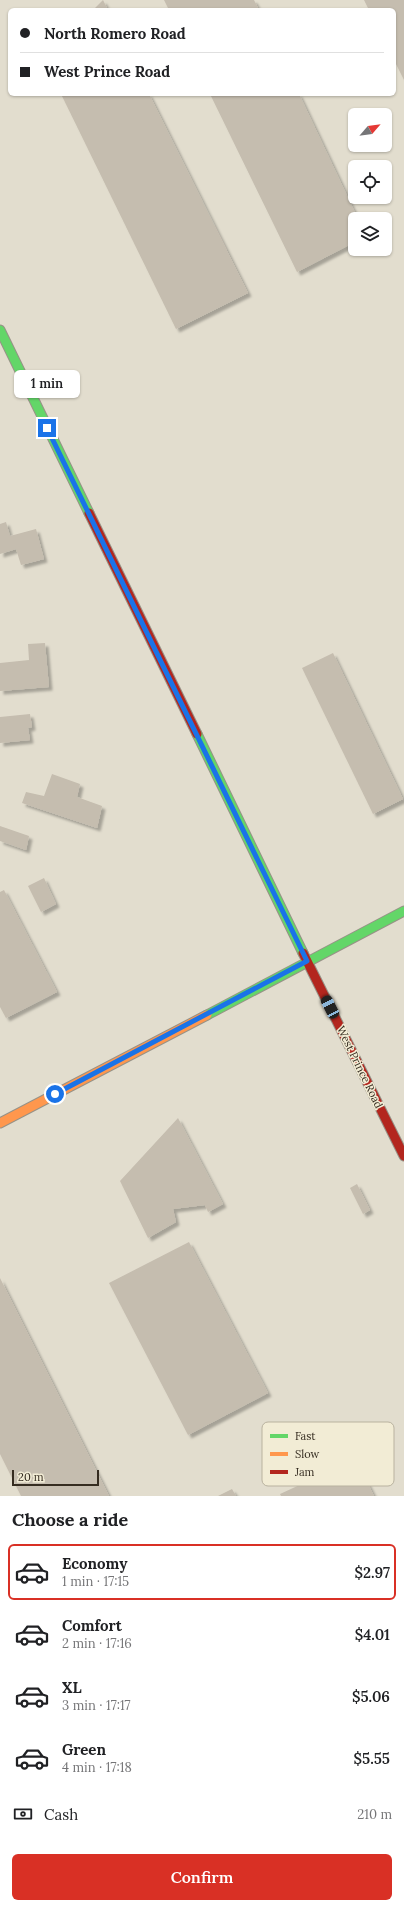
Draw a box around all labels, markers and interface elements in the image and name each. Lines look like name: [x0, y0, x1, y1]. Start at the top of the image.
text: North Romero Road: [44, 24, 186, 43]
text: West Prince Road: [44, 62, 170, 81]
north arrow: [348, 108, 392, 152]
map controls: [348, 108, 392, 256]
button: locate: [348, 160, 392, 204]
button: layers: [348, 212, 392, 256]
callout: 1 min: [14, 370, 80, 398]
text: 1 min: [31, 375, 63, 392]
route end: [38, 419, 56, 437]
car: [319, 994, 341, 1020]
street label: West Prince Road: [334, 1023, 386, 1111]
route start: [46, 1085, 64, 1103]
legend: [262, 1422, 394, 1486]
text: Fast: [295, 1429, 316, 1443]
text: Slow: [295, 1447, 320, 1461]
text: Jam: [294, 1465, 315, 1479]
scale bar: [12, 1468, 99, 1487]
text: 20 m: [18, 1470, 43, 1484]
text: Choose a ride: [12, 1508, 128, 1531]
icon: car: [14, 1554, 50, 1590]
text: Economy: [62, 1554, 127, 1573]
text: $2.97: [354, 1563, 390, 1582]
text: 1 min · 17:15: [62, 1573, 129, 1590]
icon: car: [14, 1616, 50, 1652]
text: Comfort: [62, 1616, 122, 1635]
text: $4.01: [355, 1625, 390, 1644]
text: 2 min · 17:16: [62, 1635, 132, 1652]
icon: car: [14, 1678, 50, 1714]
text: XL: [62, 1678, 82, 1697]
text: $5.06: [352, 1687, 390, 1706]
text: 3 min · 17:17: [62, 1697, 131, 1714]
icon: car: [14, 1740, 50, 1776]
text: Green: [62, 1740, 106, 1759]
text: $5.55: [354, 1749, 390, 1768]
text: 4 min · 17:18: [62, 1759, 132, 1776]
icon: cash: [12, 1803, 34, 1825]
text: Cash: [44, 1805, 78, 1824]
text: 210 m: [357, 1806, 392, 1823]
button: Confirm: [12, 1854, 392, 1900]

